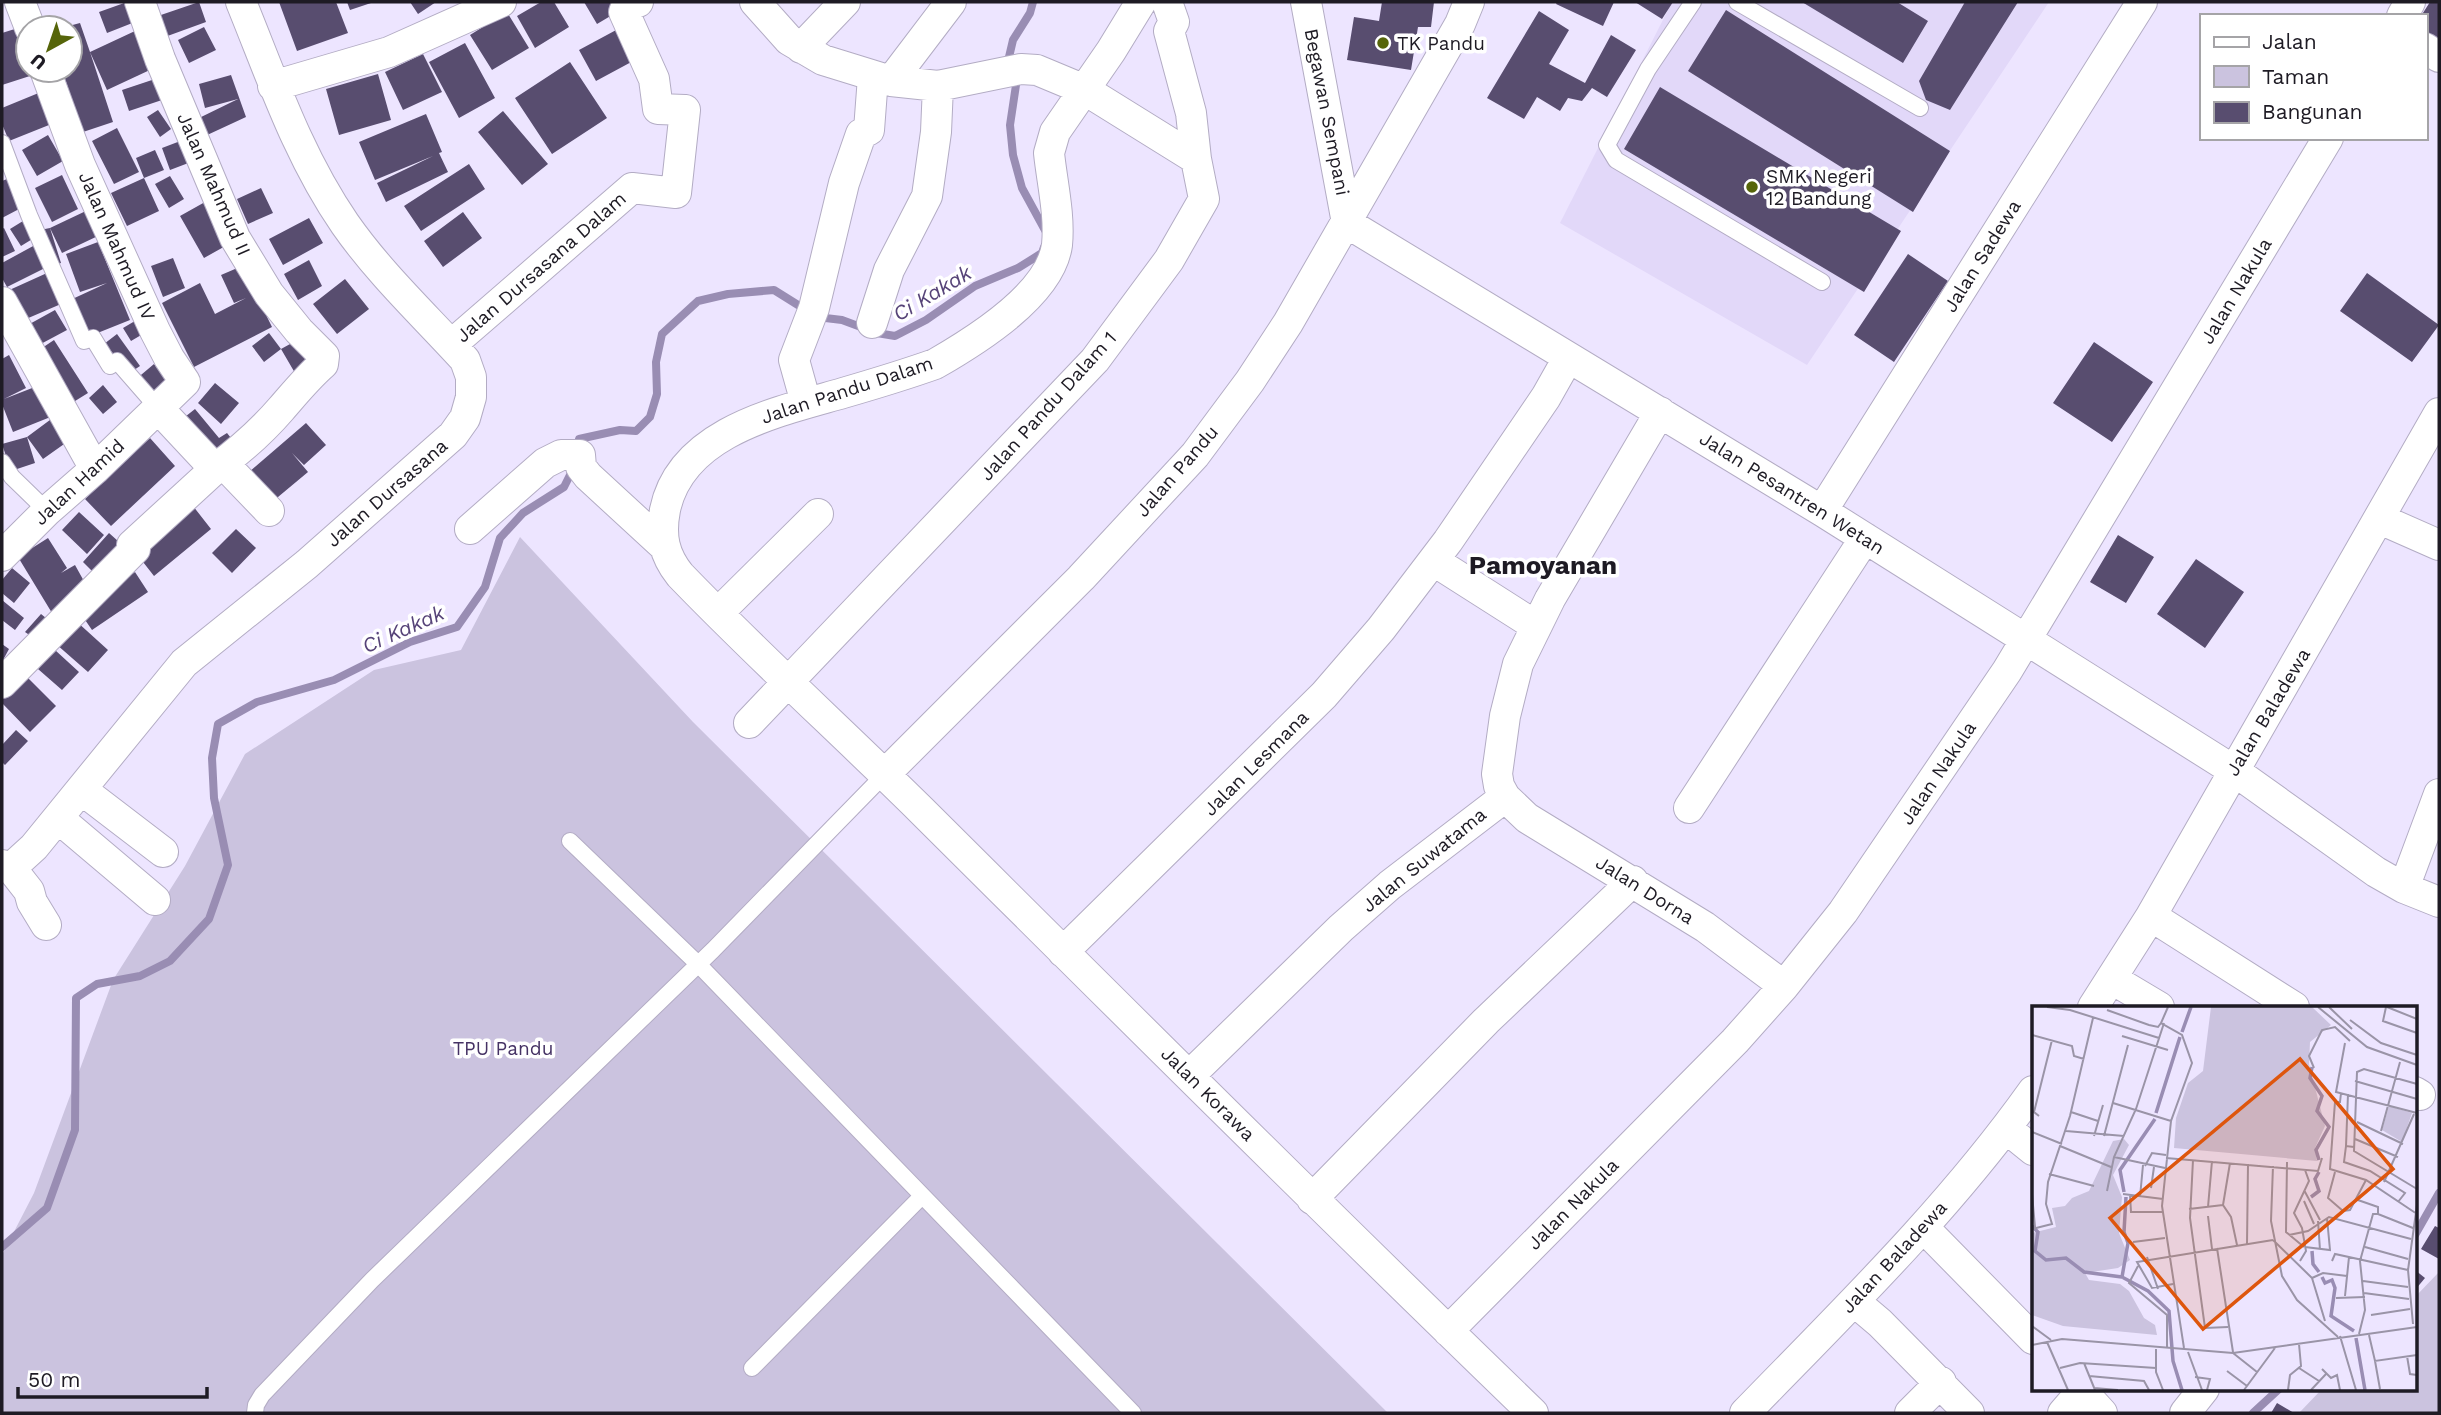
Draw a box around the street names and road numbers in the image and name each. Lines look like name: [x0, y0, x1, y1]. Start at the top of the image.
street label: Begawan Sempani: [1300, 27, 1354, 197]
street label: Jalan Mahmud II: [172, 109, 256, 259]
street label: Jalan Mahmud IV: [74, 168, 160, 324]
street label: Jalan Dursasana Dalam: [451, 187, 631, 347]
street label: Jalan Sadewa: [1938, 196, 2026, 316]
street label: Jalan Nakula: [2195, 234, 2277, 348]
street label: Jalan Pandu Dalam 1: [975, 327, 1121, 485]
street label: Jalan Pandu Dalam: [758, 351, 936, 429]
street label: Jalan Pandu: [1131, 421, 1223, 521]
street label: Jalan Pesantren Wetan: [1695, 427, 1889, 559]
street label: Jalan Hamid: [29, 434, 129, 530]
street label: Jalan Dursasana: [322, 434, 452, 552]
street label: Jalan Baladewa: [2221, 644, 2315, 780]
street label: Jalan Lesmana: [1199, 705, 1314, 820]
street label: Jalan Nakula: [1895, 717, 1981, 829]
street label: Jalan Suwatama: [1357, 803, 1491, 917]
street label: Jalan Dorna: [1592, 851, 1699, 929]
street label: Jalan Korawa: [1156, 1042, 1260, 1146]
street label: Jalan Nakula: [1523, 1153, 1624, 1254]
street label: Jalan Baladewa: [1836, 1196, 1952, 1318]

